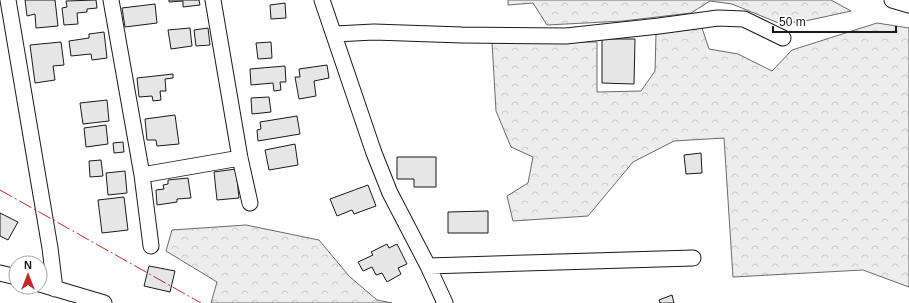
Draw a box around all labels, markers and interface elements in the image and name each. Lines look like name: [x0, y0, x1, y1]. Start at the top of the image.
scale bar: [773, 8, 896, 34]
text: 50 m: [779, 15, 806, 29]
north arrow: [8, 255, 48, 295]
text: N: [24, 259, 32, 271]

